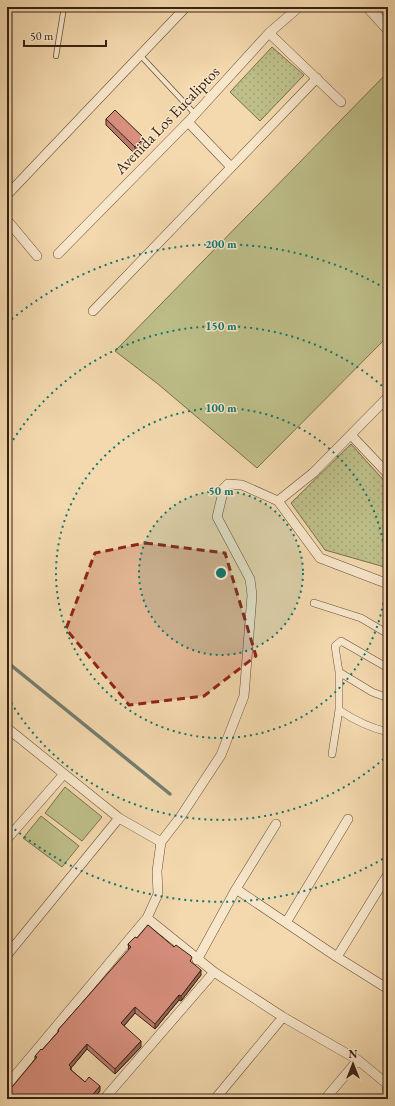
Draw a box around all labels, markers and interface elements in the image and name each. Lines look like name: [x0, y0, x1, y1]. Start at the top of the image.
scale bar: [24, 22, 106, 48]
text: 50 m: [30, 28, 54, 44]
street label: Avenida Los Eucaliptos: [109, 61, 224, 179]
text: 200 m: [205, 236, 237, 252]
text: 150 m: [205, 318, 237, 334]
text: 100 m: [205, 400, 237, 416]
text: 50 m: [208, 483, 234, 499]
centre of rings: [214, 566, 228, 580]
north arrow: [333, 1044, 373, 1084]
text: N: [349, 1047, 358, 1061]

